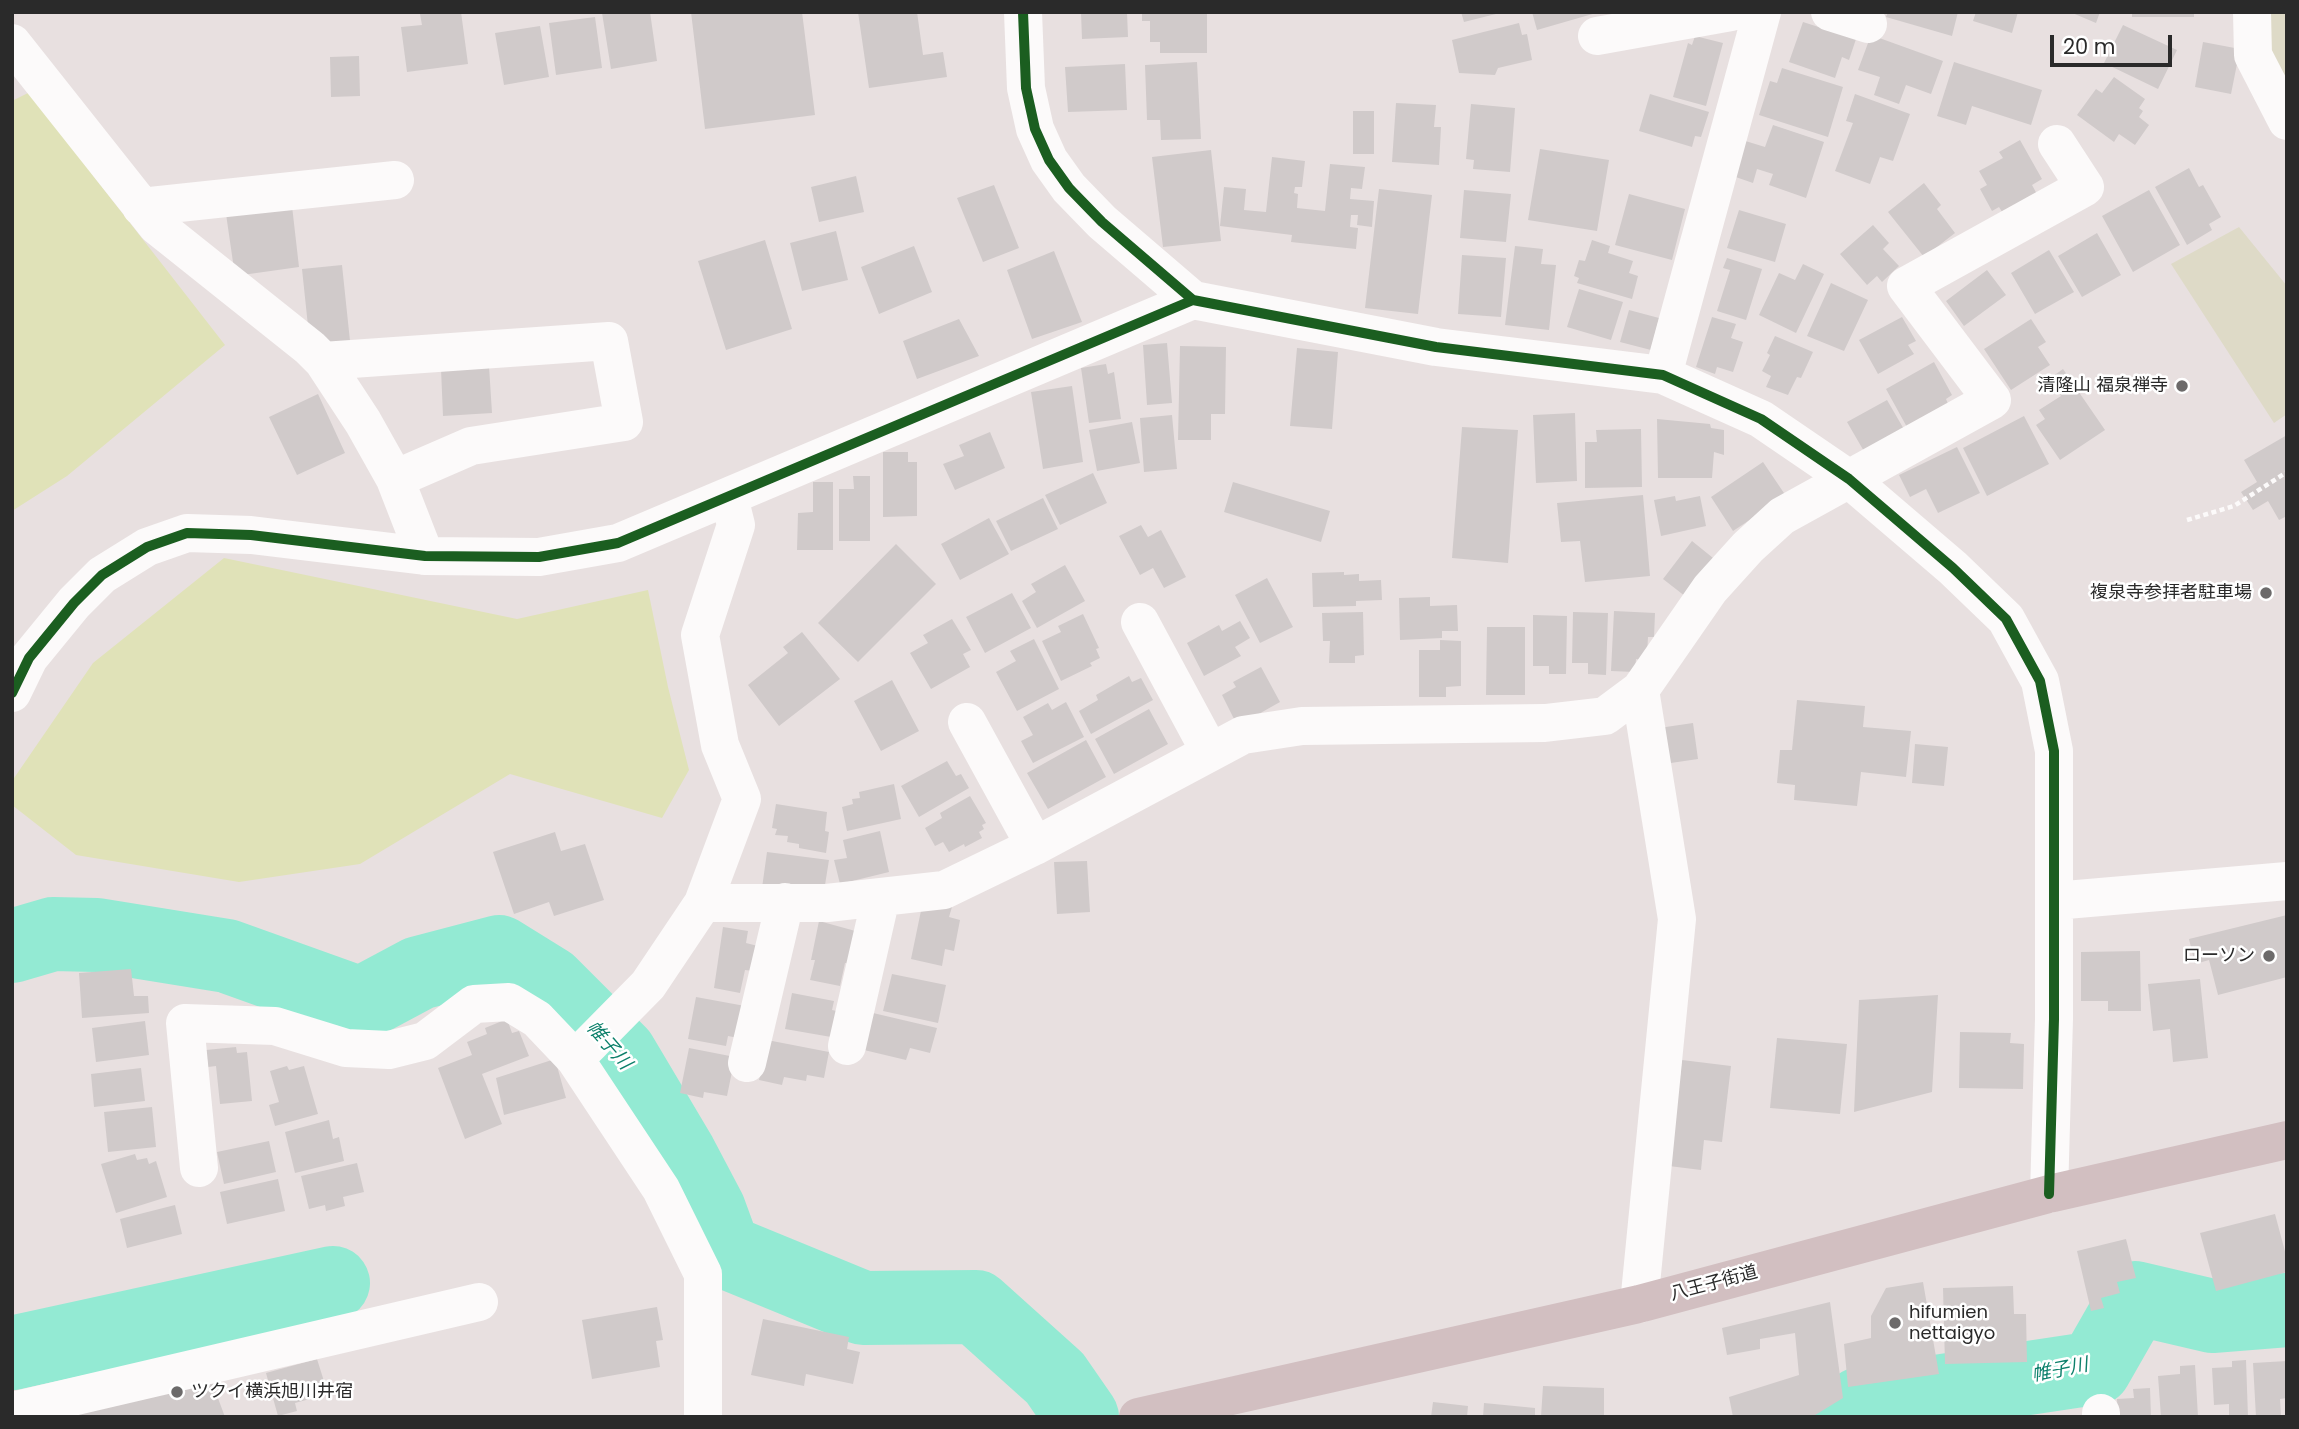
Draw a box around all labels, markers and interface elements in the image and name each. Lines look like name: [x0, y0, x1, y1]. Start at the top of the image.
scale bar: [2054, 21, 2176, 65]
text: 20 m: [2063, 32, 2116, 61]
place label: 清隆山 福泉禅寺: [2037, 375, 2168, 397]
marker: 清隆山 福泉禅寺: [2174, 378, 2190, 394]
place label: 複泉寺参拝者駐車場: [2090, 582, 2252, 604]
marker: 複泉寺参拝者駐車場: [2258, 585, 2274, 601]
place label: ローソン: [2183, 945, 2255, 967]
marker: ローソン: [2261, 948, 2277, 964]
water label: 帷子川: [581, 1017, 635, 1075]
street label: 八王子街道: [1668, 1262, 1760, 1306]
place label: hifumien nettaigyo: [1909, 1302, 1995, 1344]
marker: hifumien nettaigyo: [1887, 1315, 1903, 1331]
water label: 帷子川: [2030, 1354, 2090, 1388]
place label: ツクイ横浜旭川井宿: [191, 1381, 353, 1403]
marker: ツクイ横浜旭川井宿: [169, 1384, 185, 1400]

